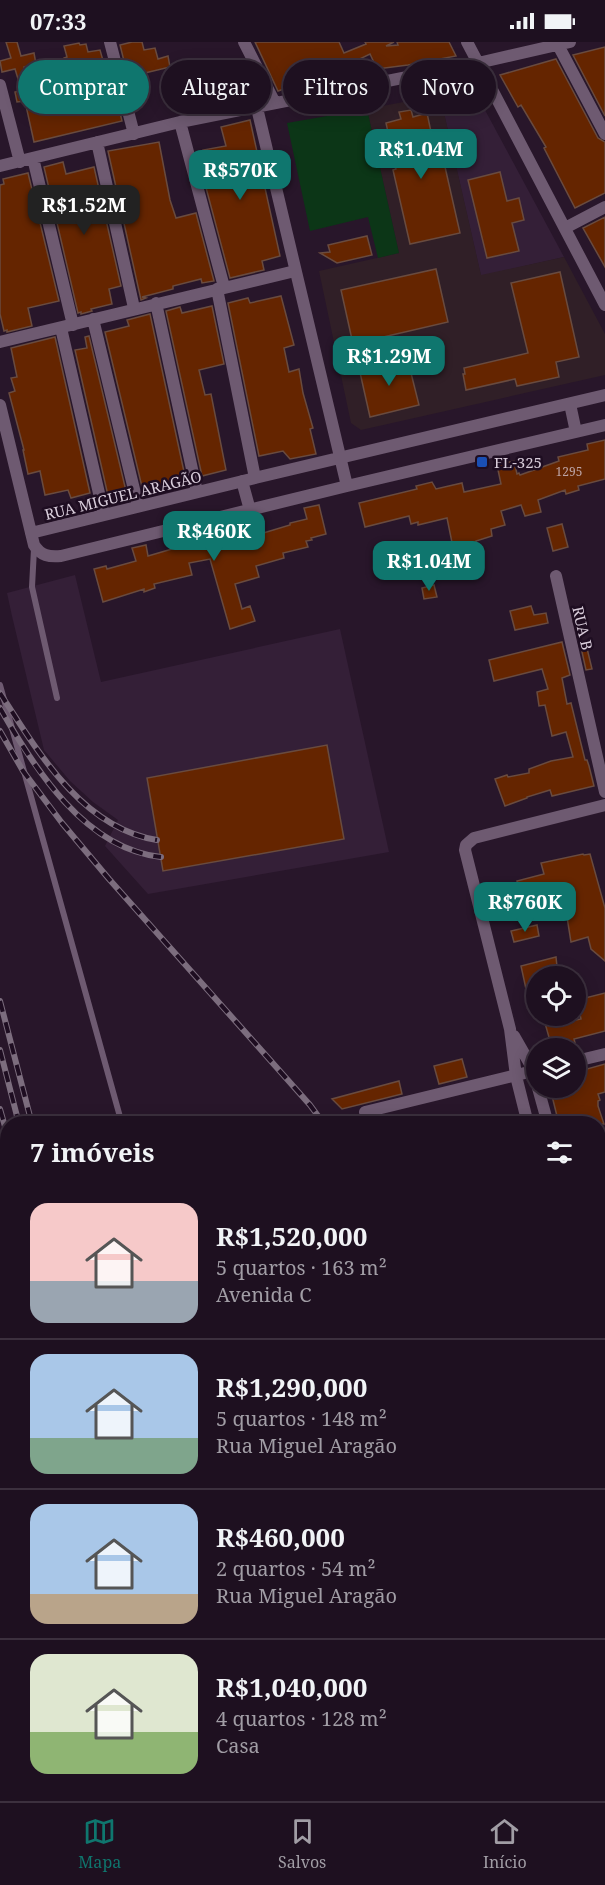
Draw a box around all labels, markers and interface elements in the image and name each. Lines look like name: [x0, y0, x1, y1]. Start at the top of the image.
text: 07:33: [30, 6, 86, 36]
chip: Comprar: [18, 60, 149, 114]
chip: Alugar: [161, 60, 271, 114]
chip: Filtros: [283, 60, 389, 114]
chip: Novo: [401, 60, 496, 114]
pin: R$1.04M: [366, 129, 476, 180]
text: R$1.04M: [379, 135, 463, 162]
pin: R$570K: [191, 150, 289, 201]
text: R$570K: [203, 156, 277, 183]
pin: R$1.52M: [29, 185, 139, 236]
text: R$1.52M: [42, 191, 126, 218]
pin: R$1.29M: [334, 336, 444, 387]
text: R$1.29M: [347, 342, 431, 369]
place label: FL-325: [494, 452, 542, 472]
marker: FL-325: [475, 455, 489, 469]
house number: 1295: [556, 463, 582, 480]
street label: RUA MIGUEL ARAGÃO: [42, 466, 204, 524]
pin: R$460K: [165, 511, 263, 562]
text: R$460K: [177, 517, 251, 544]
pin: R$1.04M: [374, 541, 484, 592]
text: R$1.04M: [387, 547, 471, 574]
street label: RUA B: [568, 604, 598, 652]
pin: R$760K: [476, 882, 574, 933]
text: R$760K: [488, 888, 562, 915]
map controls: [526, 966, 586, 1098]
button: locate: [526, 966, 586, 1026]
button: layers: [526, 1038, 586, 1098]
text: 7 imóveis: [30, 1134, 155, 1170]
icon: filters: [543, 1136, 576, 1169]
text: R$1,520,000: [216, 1218, 367, 1254]
icon: home: [78, 1227, 150, 1299]
text: 5 quartos · 163 m²: [216, 1254, 387, 1281]
text: Avenida C: [216, 1281, 312, 1308]
text: R$1,290,000: [216, 1369, 367, 1405]
icon: home: [78, 1378, 150, 1450]
text: 5 quartos · 148 m²: [216, 1405, 387, 1432]
text: Rua Miguel Aragão: [216, 1432, 397, 1459]
text: R$460,000: [216, 1519, 345, 1555]
icon: home: [78, 1528, 150, 1600]
text: 2 quartos · 54 m²: [216, 1555, 376, 1582]
text: Rua Miguel Aragão: [216, 1582, 397, 1609]
text: R$1,040,000: [216, 1669, 367, 1705]
icon: home: [78, 1678, 150, 1750]
text: 4 quartos · 128 m²: [216, 1705, 387, 1732]
text: Casa: [216, 1732, 260, 1759]
tab: Mapa: [78, 1815, 121, 1873]
tab: Salvos: [278, 1815, 326, 1873]
tab: Início: [483, 1815, 527, 1873]

